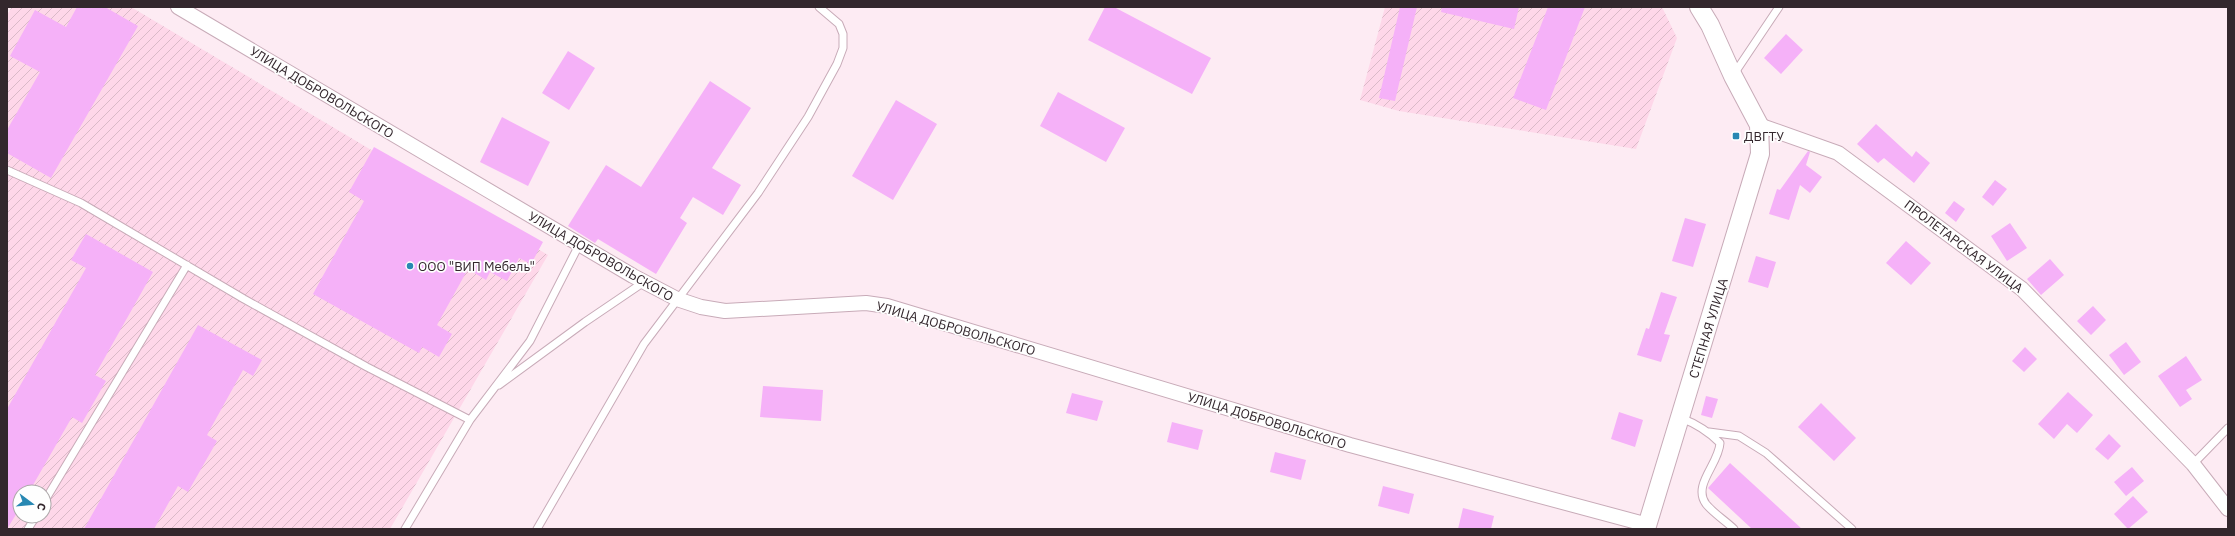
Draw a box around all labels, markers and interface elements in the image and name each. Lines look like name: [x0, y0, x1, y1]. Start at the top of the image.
street label: УЛИЦА ДОБРОВОЛЬСКОГО: [247, 43, 397, 142]
place label: ДВГТУ: [1744, 128, 1784, 145]
marker: ДВГТУ: [1731, 131, 1741, 141]
street label: ПРОЛЕТАРСКАЯ УЛИЦА: [1901, 196, 2027, 297]
street label: УЛИЦА ДОБРОВОЛЬСКОГО: [525, 208, 676, 305]
place label: ООО "ВИП Мебель": [418, 258, 535, 275]
marker: ООО "ВИП Мебель": [405, 261, 415, 271]
street label: СТЕПНАЯ УЛИЦА: [1685, 275, 1732, 380]
street label: УЛИЦА ДОБРОВОЛЬСКОГО: [874, 298, 1038, 359]
street label: УЛИЦА ДОБРОВОЛЬСКОГО: [1185, 388, 1348, 453]
north arrow: [12, 484, 52, 524]
text: С: [34, 501, 49, 512]

